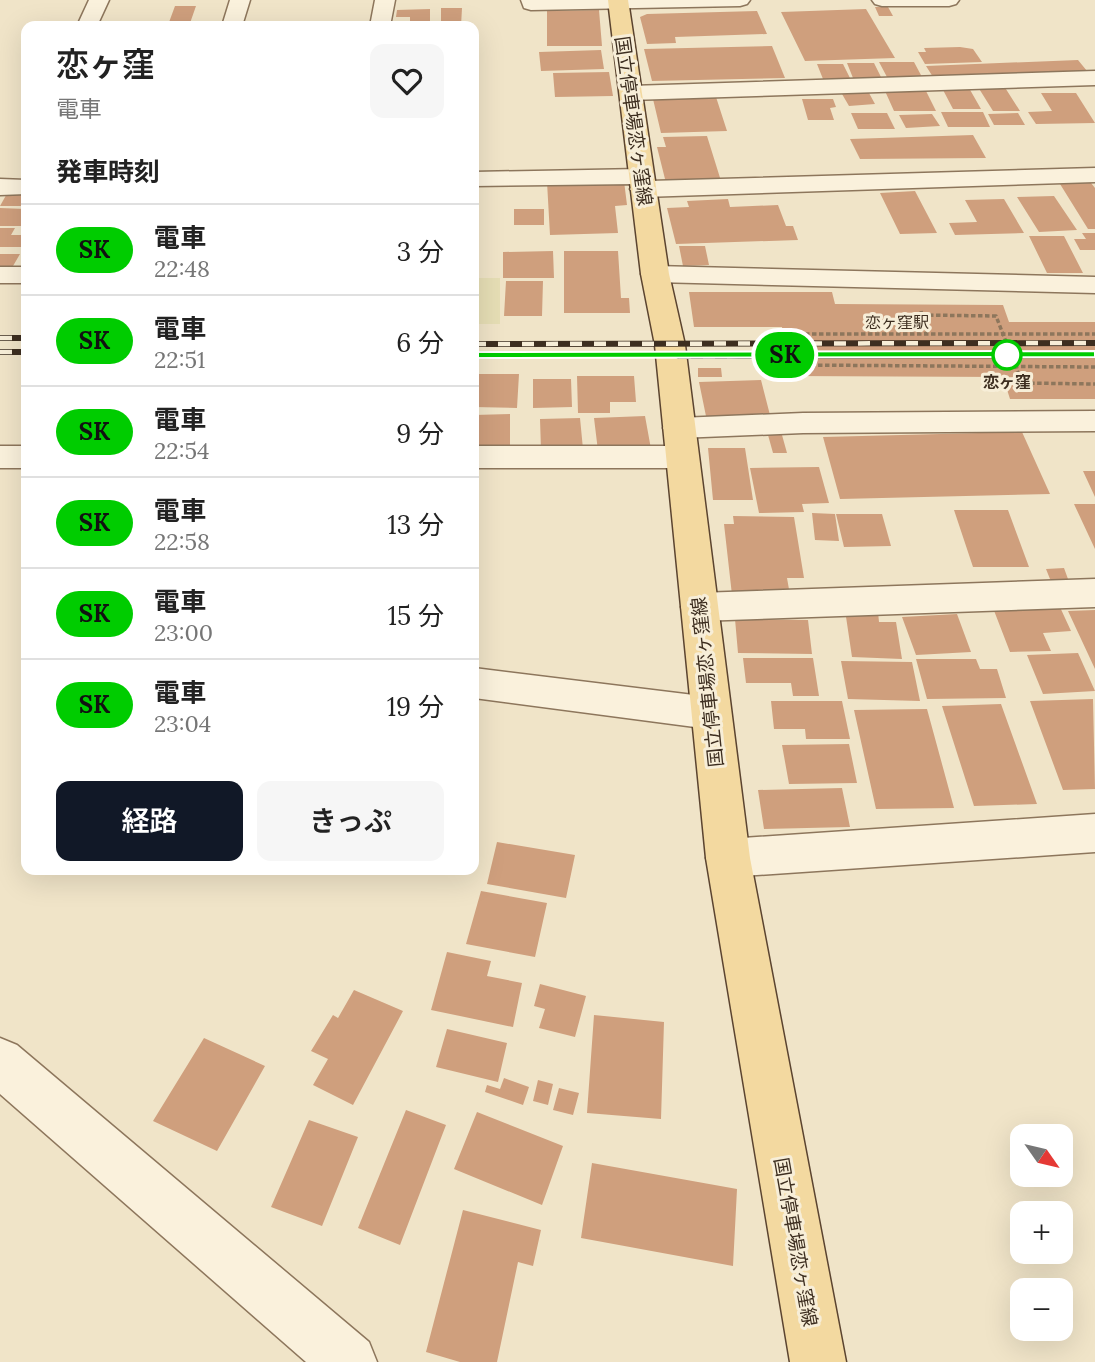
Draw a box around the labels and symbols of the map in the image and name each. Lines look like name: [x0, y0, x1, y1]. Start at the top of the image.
street label: 国立停車場恋ヶ窪線: [610, 35, 658, 207]
street label: 恋ヶ窪駅: [865, 312, 929, 332]
line badge: SK: [754, 332, 816, 378]
marker: 恋ヶ窪: [992, 340, 1022, 370]
place label: 恋ヶ窪: [983, 372, 1031, 392]
street label: 国立停車場恋ヶ窪線: [686, 596, 728, 768]
north arrow: [1010, 1124, 1073, 1186]
street label: 国立停車場恋ヶ窪線: [769, 1156, 823, 1328]

